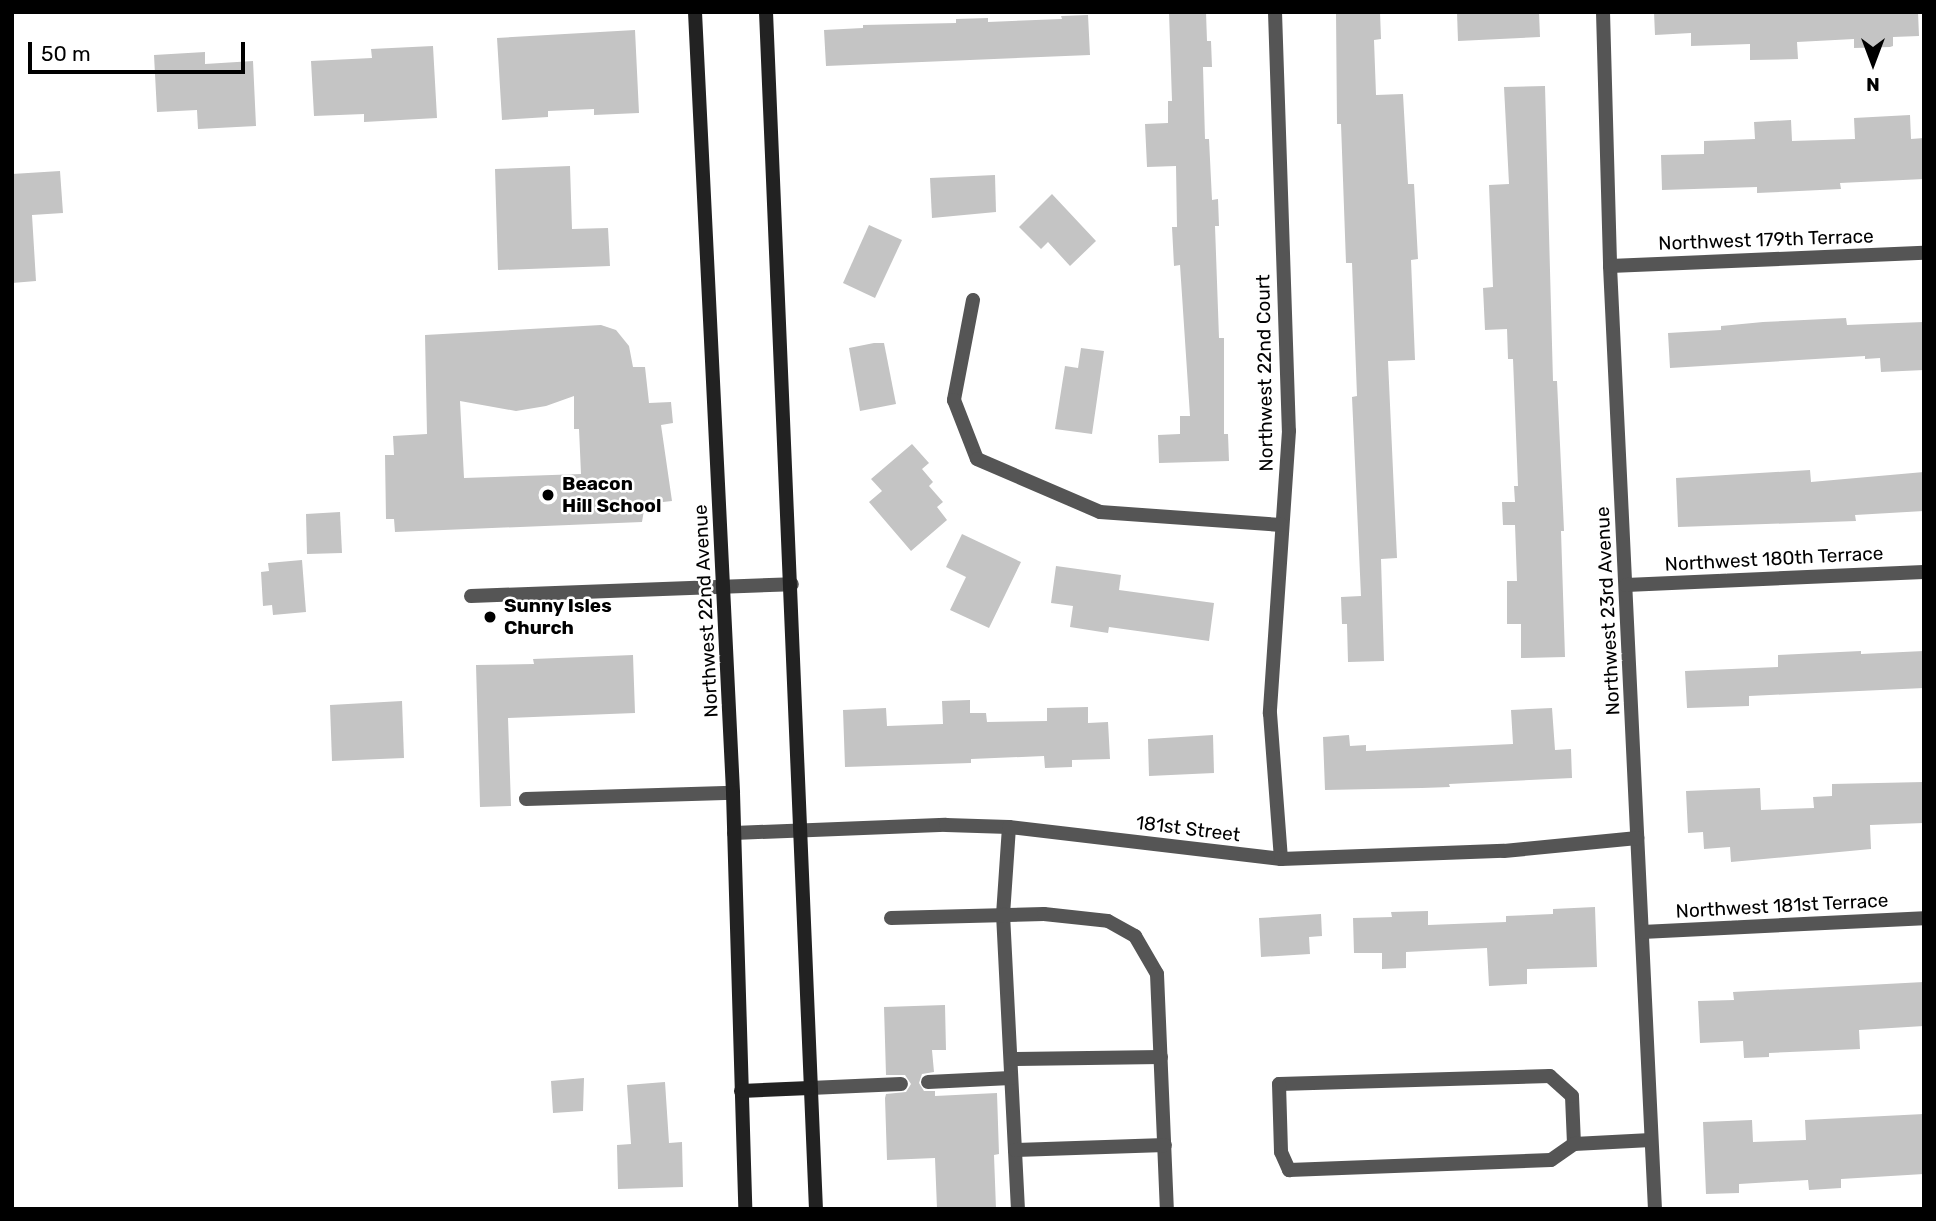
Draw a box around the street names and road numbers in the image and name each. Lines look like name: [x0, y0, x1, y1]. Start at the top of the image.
street label: Northwest 179th Terrace: [1658, 225, 1874, 255]
street label: Northwest 22nd Court: [1252, 274, 1278, 472]
street label: Northwest 22nd Avenue: [689, 504, 723, 718]
street label: Northwest 23rd Avenue: [1591, 506, 1625, 716]
street label: Northwest 180th Terrace: [1664, 542, 1884, 576]
street label: 181st Street: [1134, 811, 1242, 847]
street label: Northwest 181st Terrace: [1675, 889, 1889, 923]

